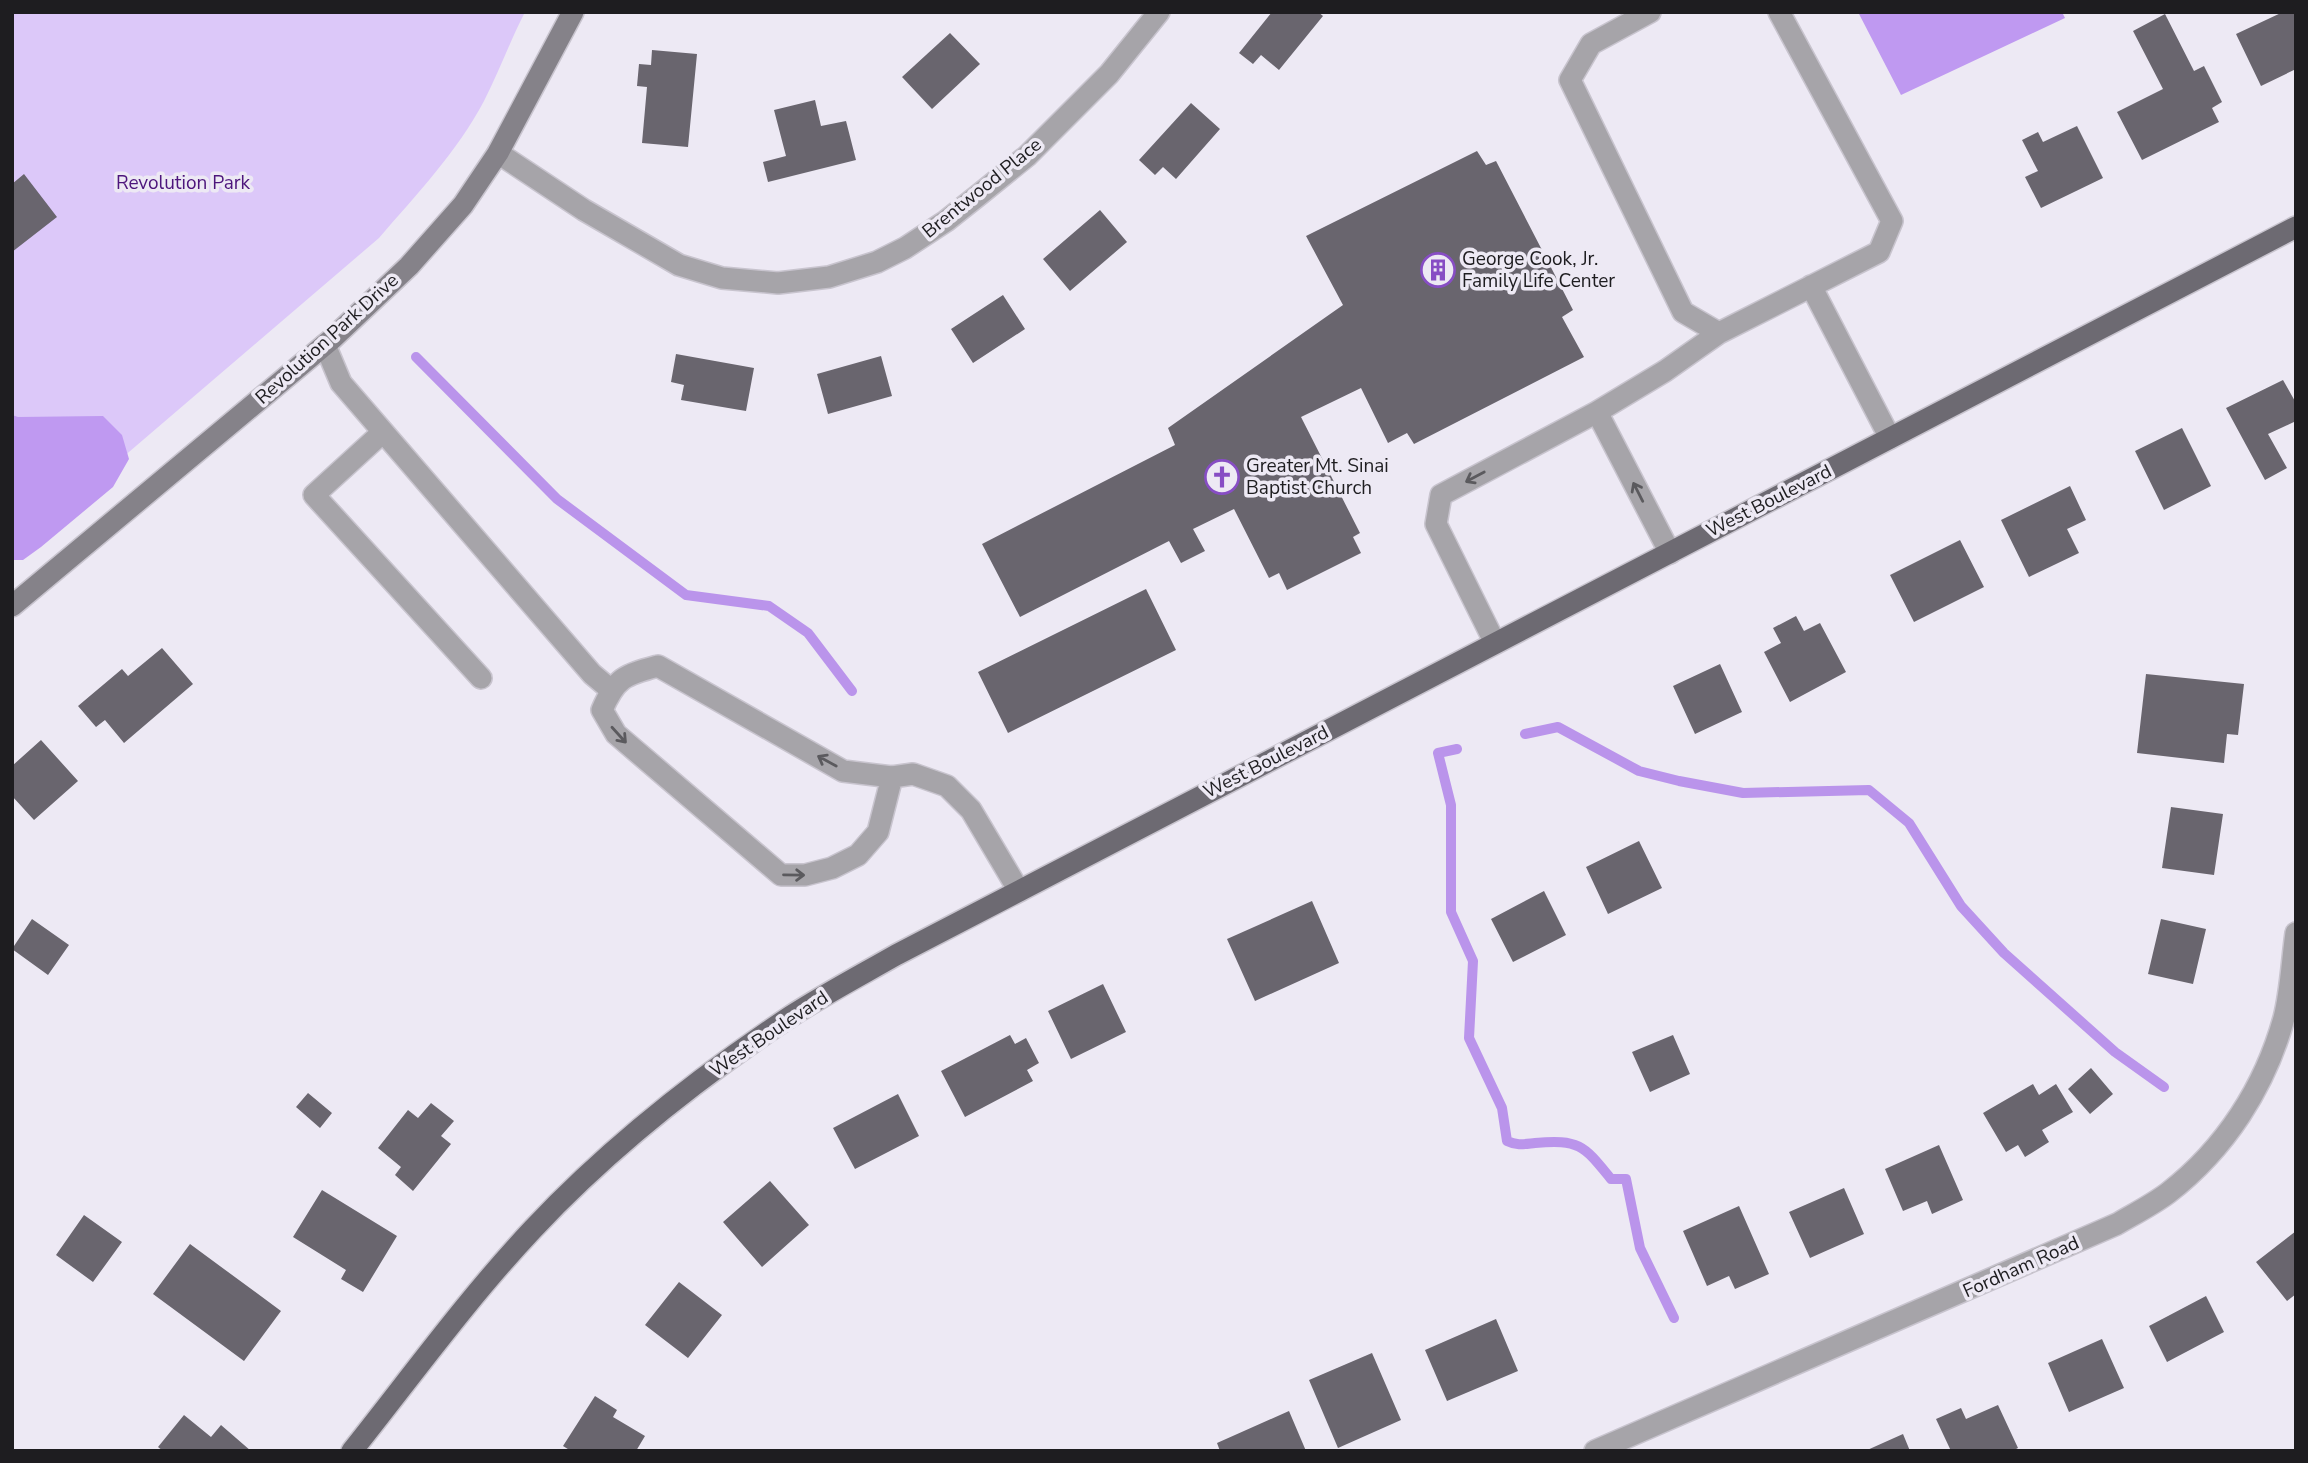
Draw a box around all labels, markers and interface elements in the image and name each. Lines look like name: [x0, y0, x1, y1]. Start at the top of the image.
street label: Brentwood Place: [917, 132, 1047, 244]
park label: Revolution Park: [116, 170, 251, 196]
place label: George Cook, Jr. Family Life Center: [1462, 246, 1615, 294]
building icon: George Cook, Jr. Family Life Center: [1419, 251, 1457, 289]
street label: Revolution Park Drive: [250, 268, 404, 410]
place label: Greater Mt. Sinai Baptist Church: [1246, 453, 1389, 501]
church icon: Greater Mt. Sinai Baptist Church: [1203, 458, 1241, 496]
street label: West Boulevard: [1702, 458, 1836, 544]
one-way arrow: [1465, 470, 1486, 484]
one-way arrow: [1631, 482, 1645, 503]
street label: West Boulevard: [1199, 719, 1333, 805]
one-way arrow: [611, 726, 627, 744]
one-way arrow: [817, 754, 838, 767]
one-way arrow: [783, 868, 806, 882]
street label: West Boulevard: [705, 985, 833, 1083]
street label: Fordham Road: [1959, 1230, 2083, 1304]

